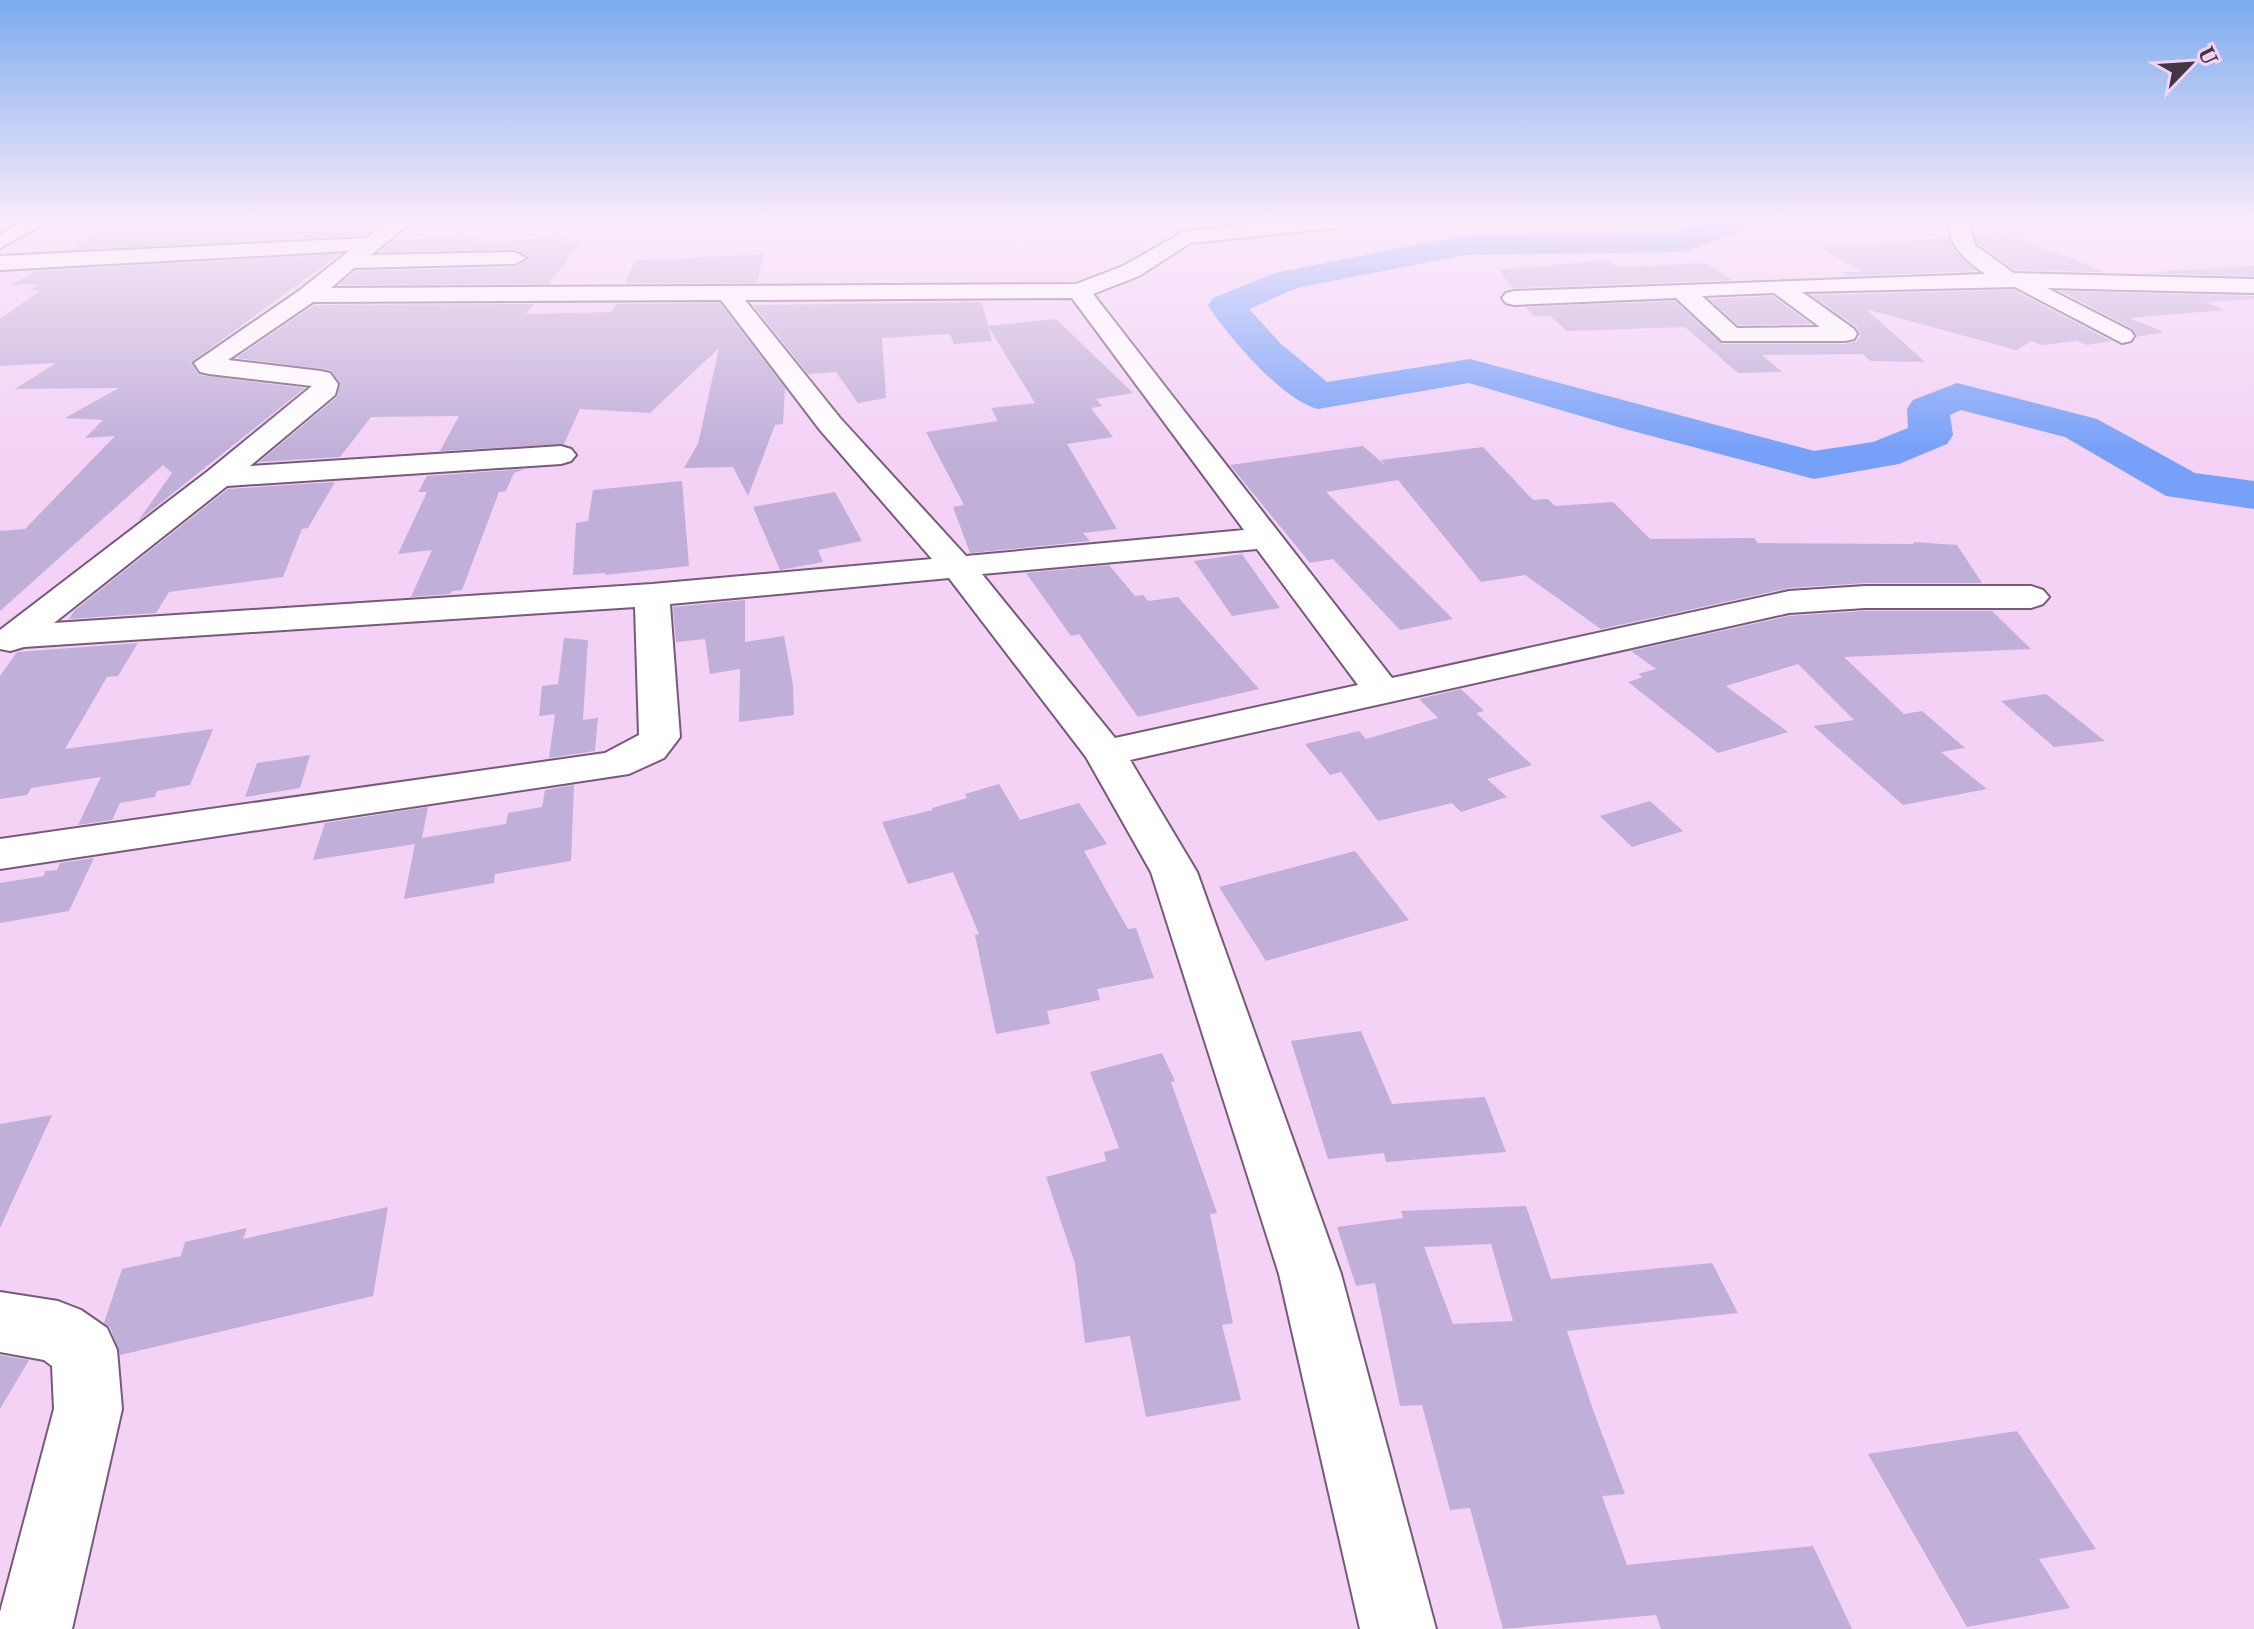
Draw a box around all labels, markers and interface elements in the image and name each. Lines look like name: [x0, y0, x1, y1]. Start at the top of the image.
north arrow: [2150, 24, 2230, 104]
text: U: [2192, 41, 2226, 69]

